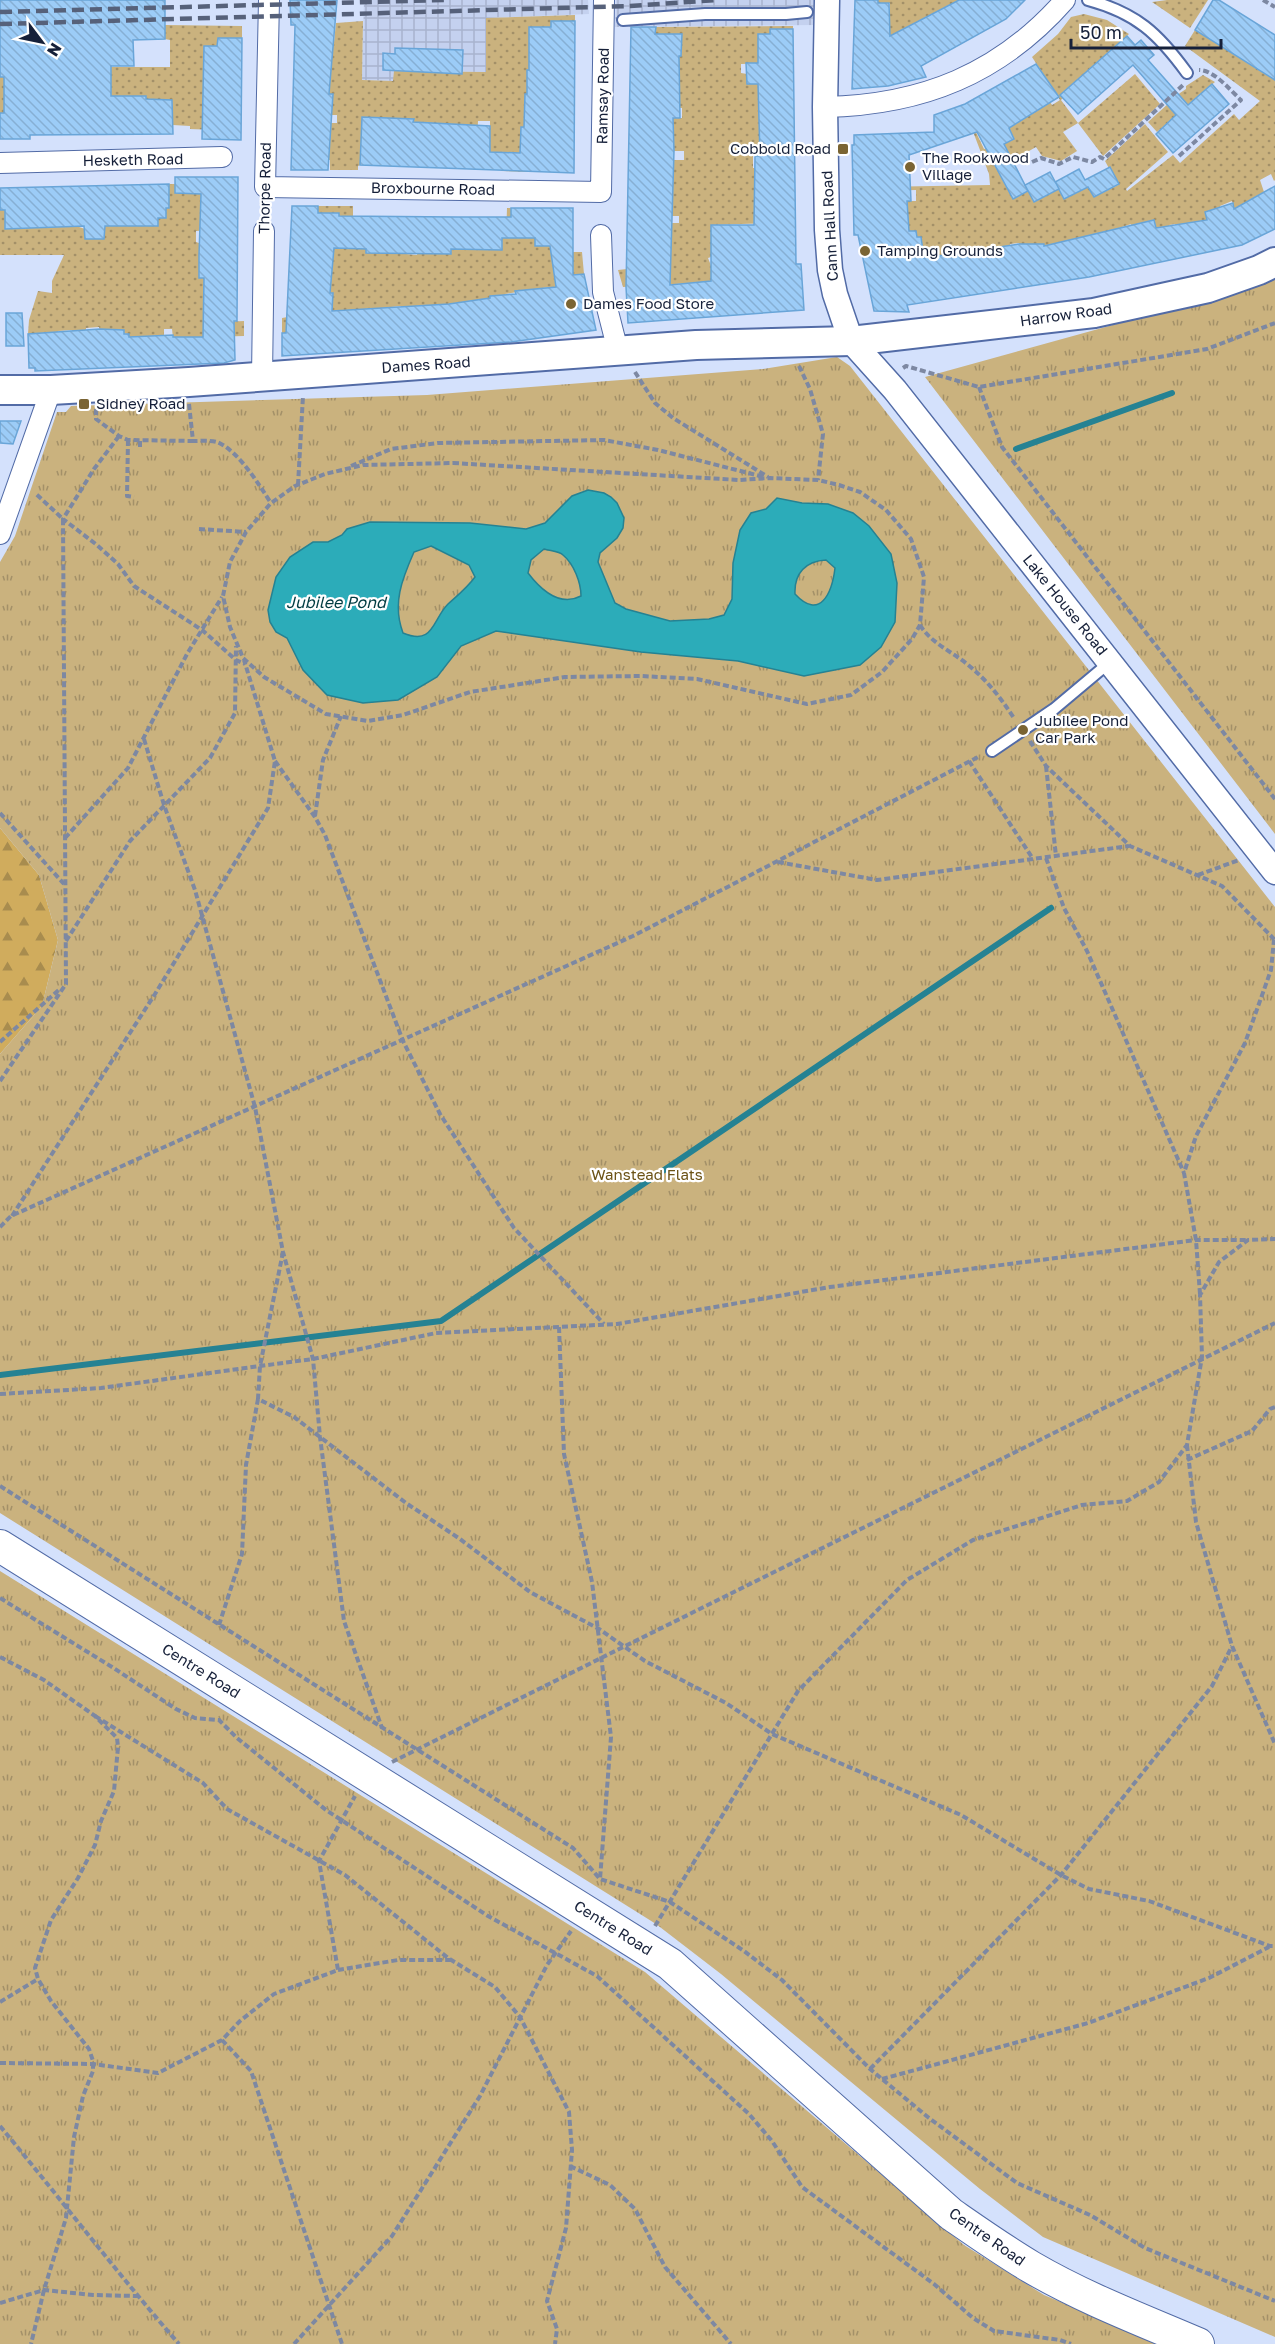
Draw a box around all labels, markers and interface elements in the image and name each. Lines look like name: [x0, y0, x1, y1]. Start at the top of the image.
north arrow: [12, 12, 72, 72]
scale bar: [1071, 12, 1221, 50]
text: 50 m: [1080, 21, 1122, 43]
text: N: [43, 39, 66, 60]
street label: Ramsay Road: [592, 47, 612, 145]
place label: Cobbold Road: [730, 139, 831, 157]
street label: Thorpe Road: [254, 142, 274, 234]
marker: Cobbold Road: [836, 142, 850, 156]
place label: The Rookwood Village: [922, 148, 1029, 183]
street label: Hesketh Road: [83, 149, 183, 169]
marker: The Rookwood Village: [903, 160, 917, 174]
street label: Cann Hall Road: [817, 170, 841, 282]
street label: Broxbourne Road: [371, 178, 495, 198]
place label: Tamping Grounds: [877, 241, 1003, 259]
marker: Tamping Grounds: [858, 244, 872, 258]
place label: Dames Food Store: [583, 294, 714, 312]
marker: Dames Food Store: [564, 297, 578, 311]
street label: Harrow Road: [1019, 299, 1113, 329]
street label: Dames Road: [381, 352, 471, 376]
place label: Sidney Road: [96, 394, 185, 412]
marker: Sidney Road: [77, 397, 91, 411]
street label: Lake House Road: [1020, 550, 1112, 658]
water label: Jubilee Pond: [286, 592, 388, 612]
place label: Jubilee Pond Car Park: [1035, 711, 1129, 746]
marker: Jubilee Pond Car Park: [1016, 723, 1030, 737]
park label: Wanstead Flats: [591, 1165, 703, 1183]
street label: Centre Road: [159, 1639, 244, 1701]
street label: Centre Road: [571, 1896, 656, 1958]
street label: Centre Road: [946, 2203, 1029, 2269]

